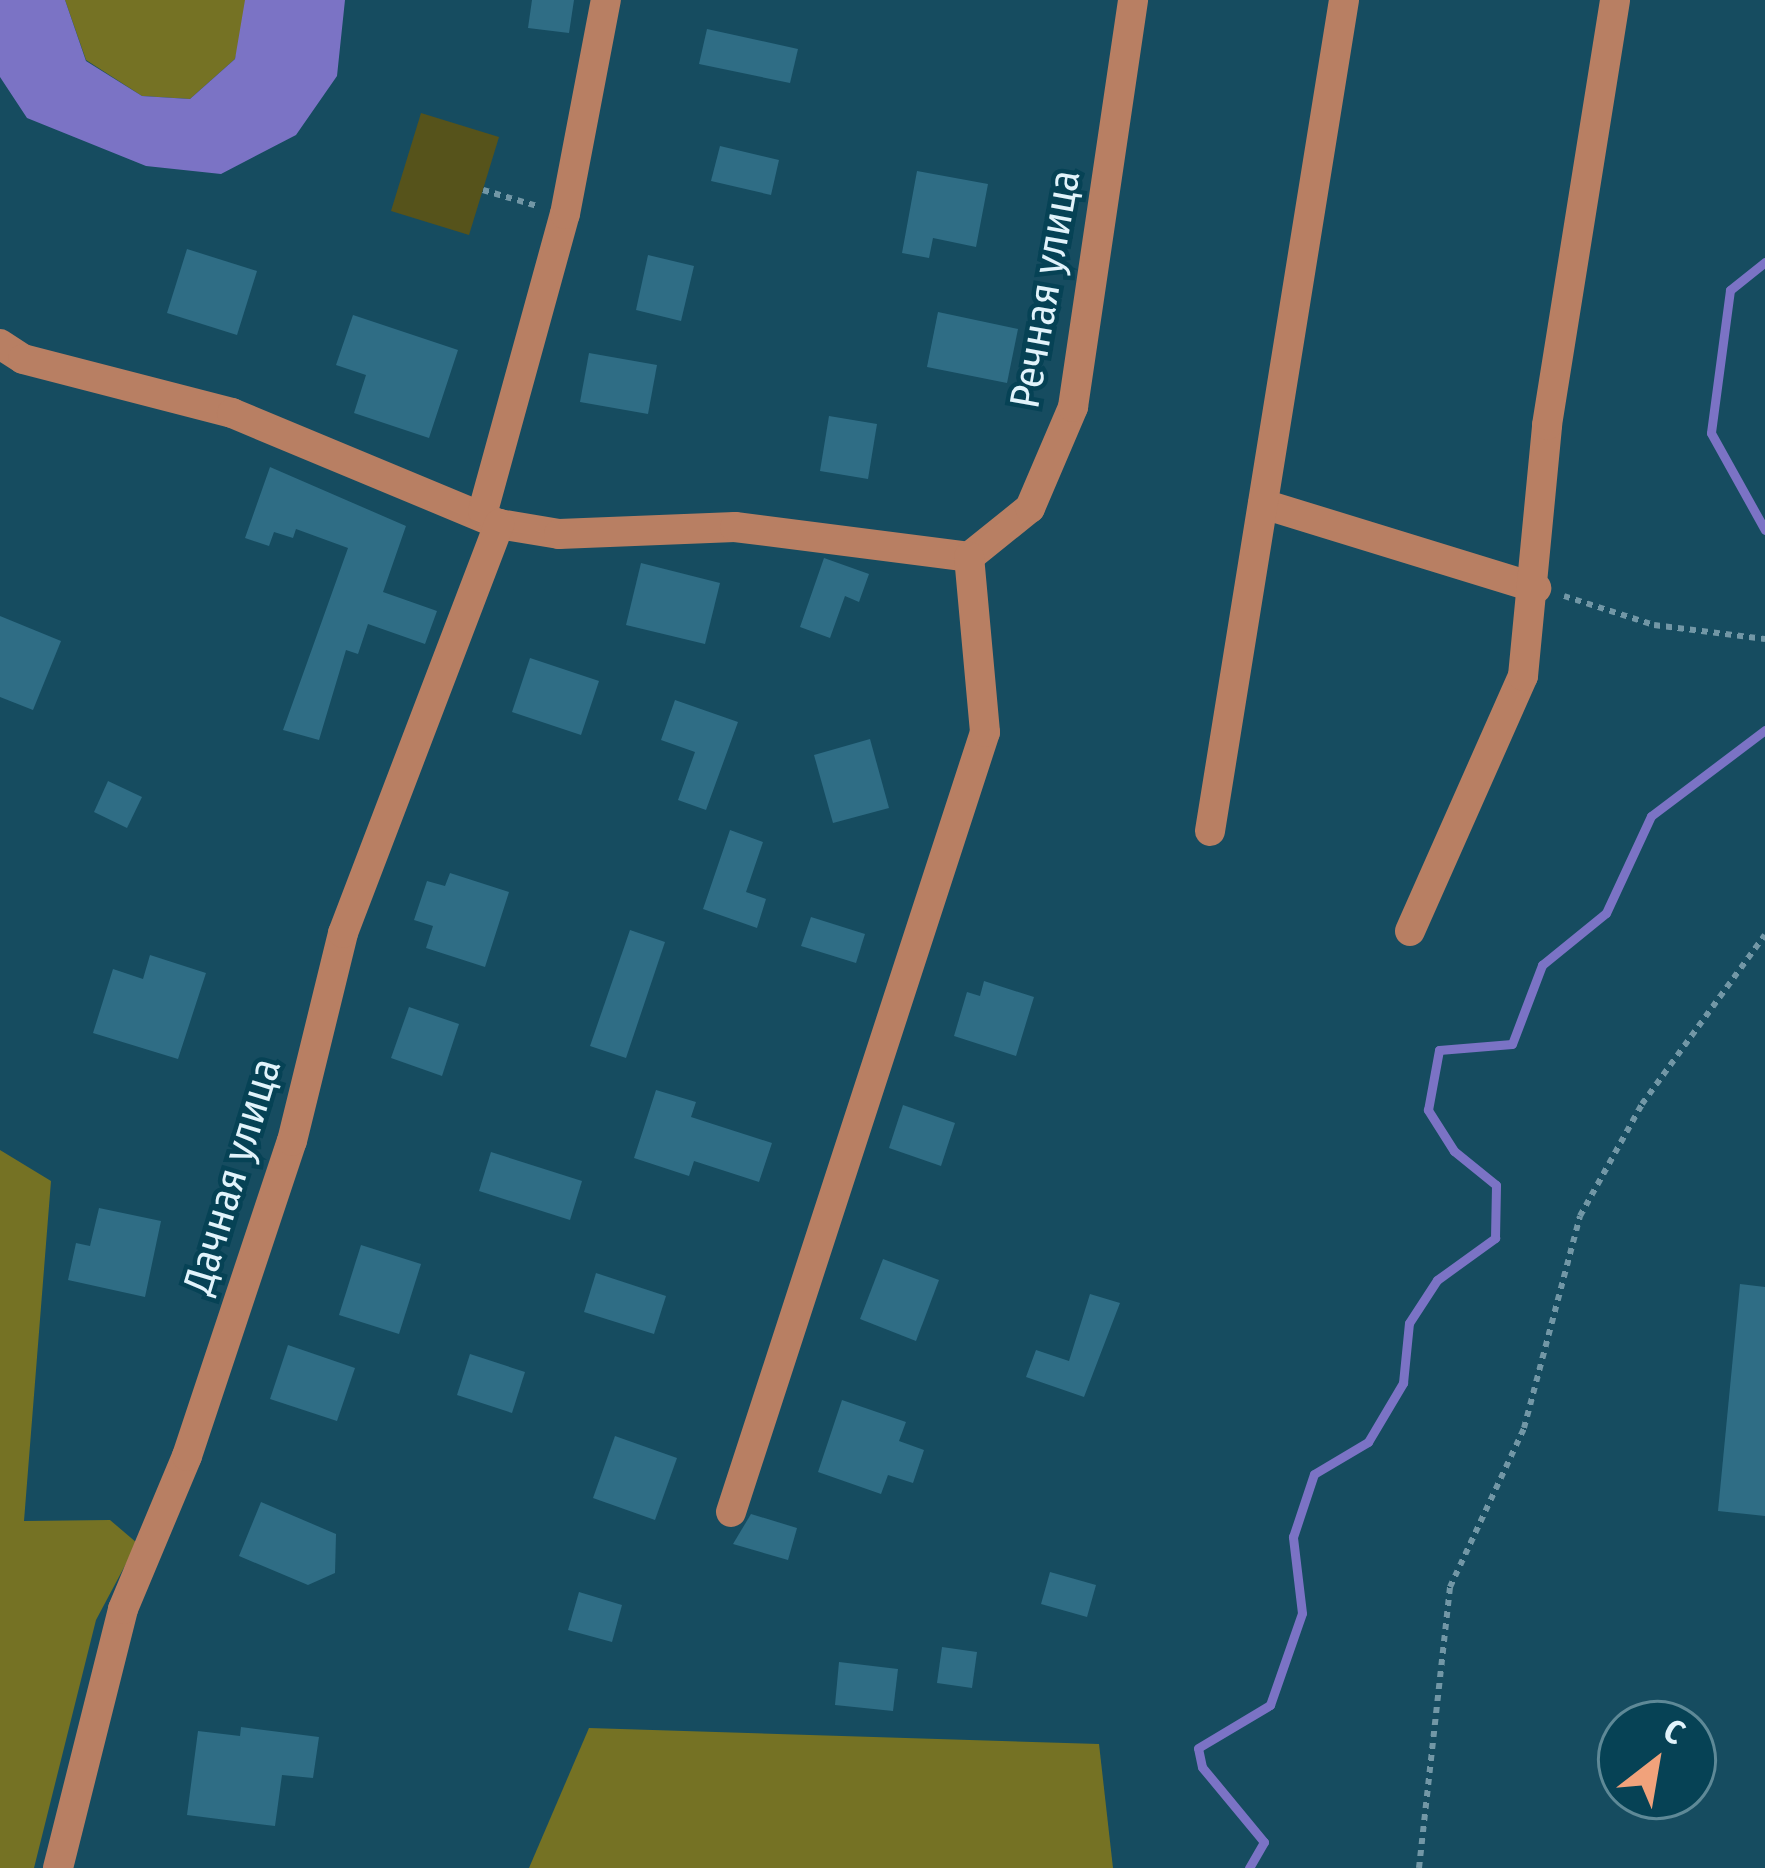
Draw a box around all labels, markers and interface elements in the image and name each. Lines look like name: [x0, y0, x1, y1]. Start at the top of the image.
street label: Речная улица: [999, 166, 1091, 412]
street label: Дачная улица: [172, 1052, 292, 1300]
north arrow: [1597, 1700, 1717, 1820]
text: С: [1656, 1710, 1692, 1753]

